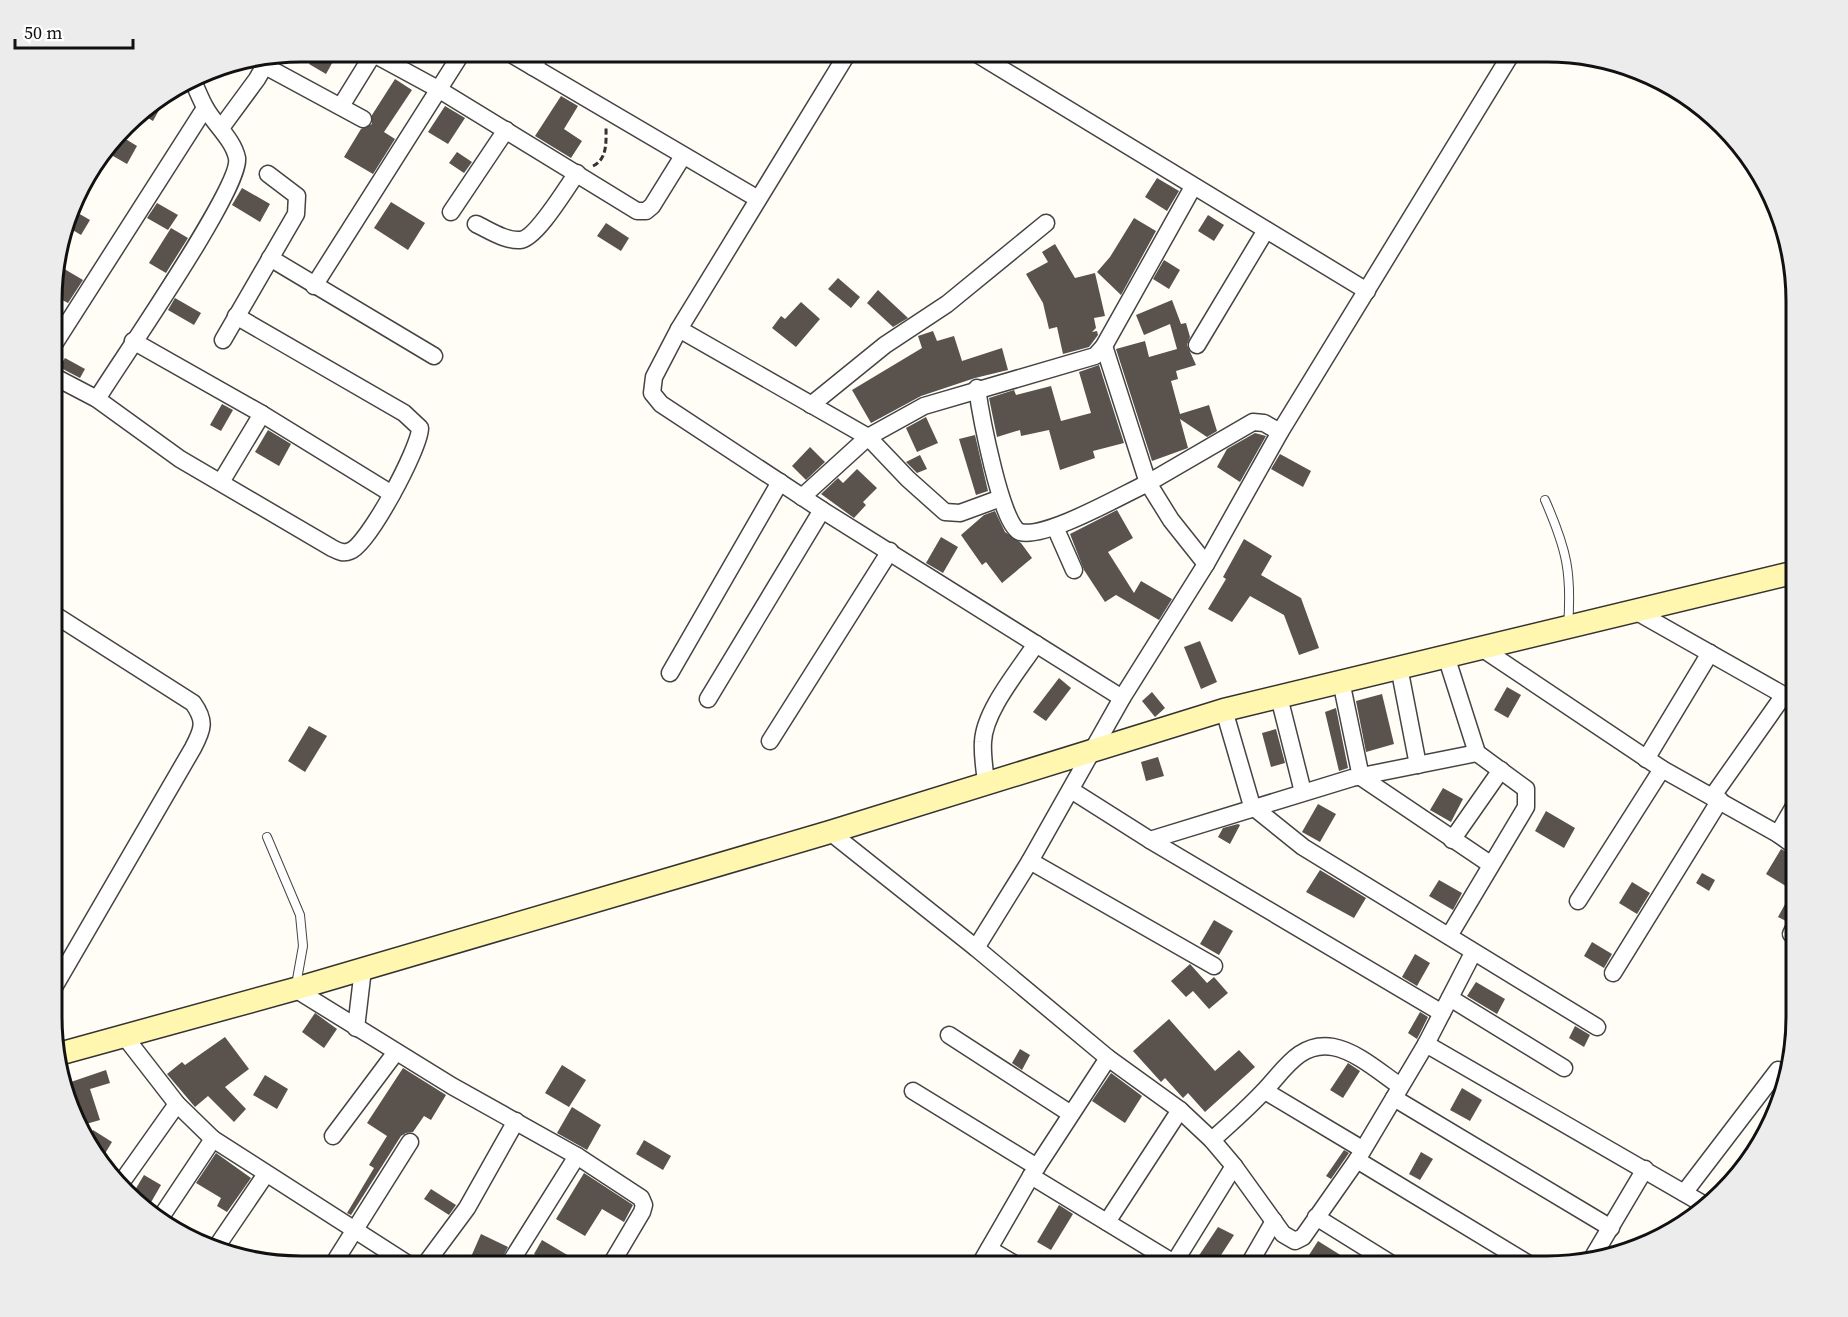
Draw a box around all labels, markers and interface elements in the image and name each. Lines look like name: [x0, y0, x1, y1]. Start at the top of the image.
scale bar: [15, 12, 134, 50]
text: 50 m: [24, 20, 62, 45]

